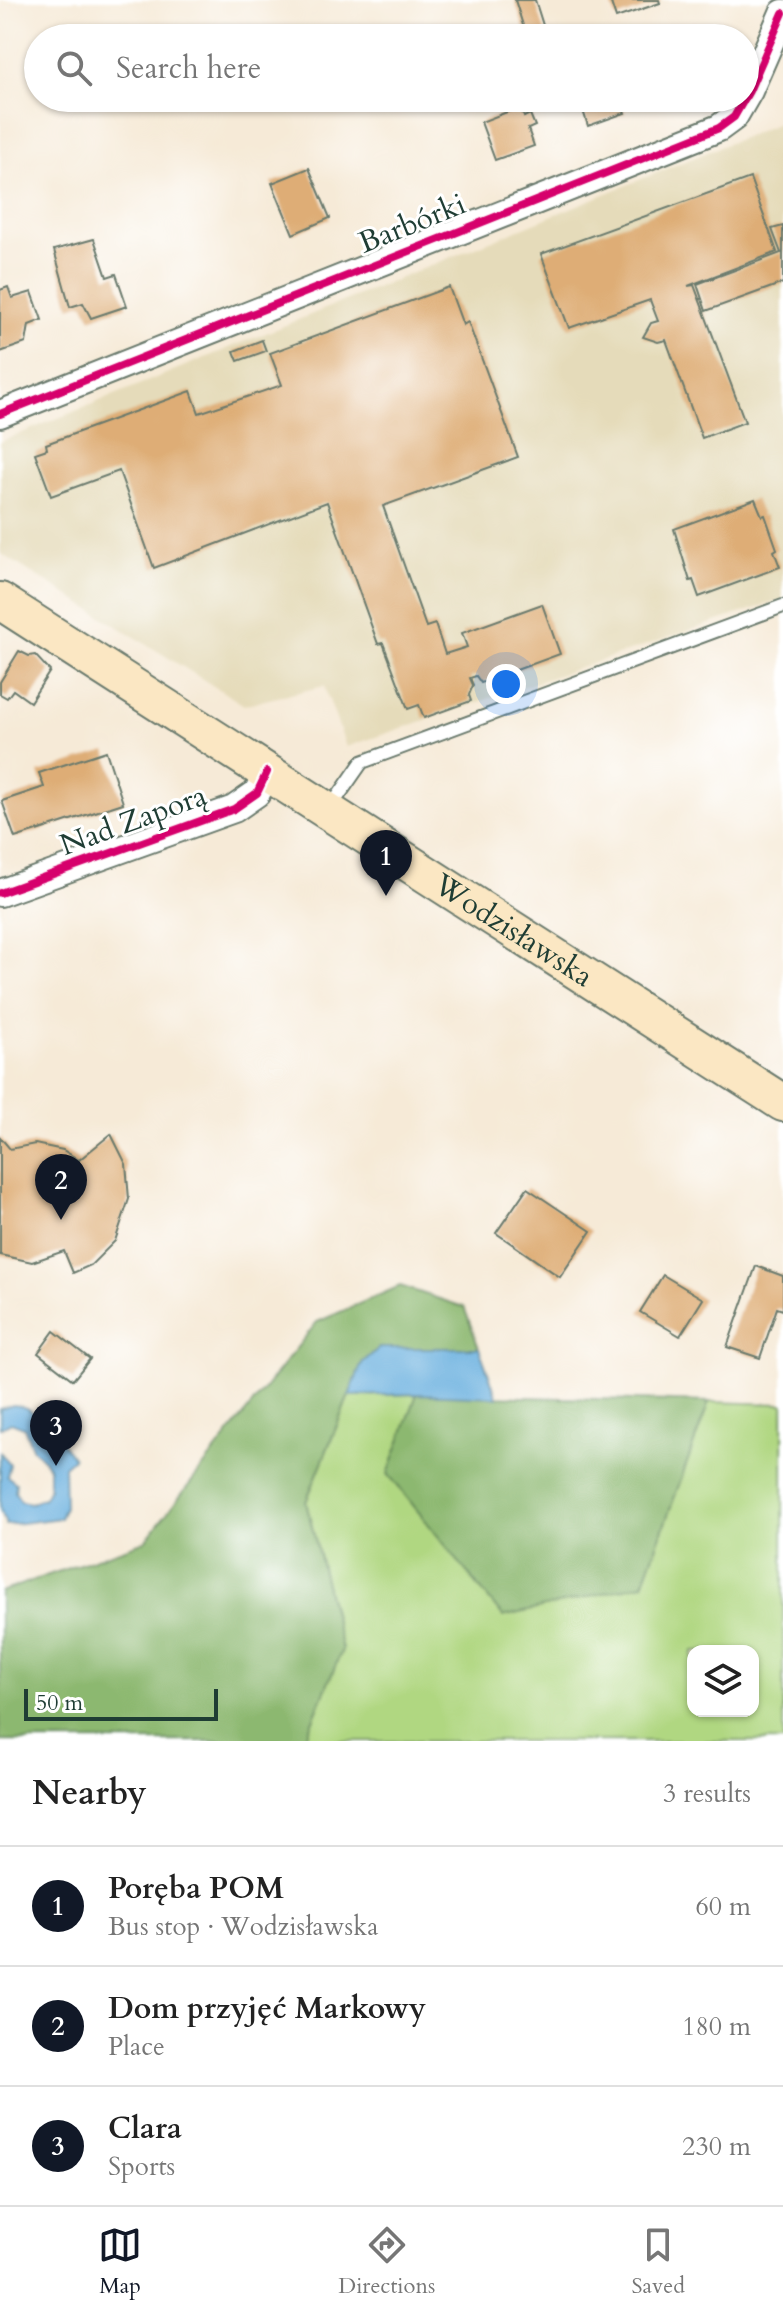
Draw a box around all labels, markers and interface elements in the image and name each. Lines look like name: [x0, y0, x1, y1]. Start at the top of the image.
search box: [24, 24, 759, 112]
icon: search: [52, 46, 96, 90]
text: Search here: [116, 48, 261, 89]
street label: Barbórki: [353, 183, 472, 263]
your location: [486, 664, 526, 704]
street label: Nad Zaporą: [54, 775, 212, 866]
pin: 1: [360, 830, 412, 896]
street label: Wodzisławska: [425, 864, 601, 997]
pin: 2: [35, 1154, 87, 1220]
pin: 3: [30, 1400, 82, 1466]
map controls: [687, 1645, 759, 1717]
button: layers: [687, 1645, 759, 1717]
scale bar: [24, 1685, 218, 1721]
text: 50 m: [36, 1688, 83, 1718]
text: Nearby: [32, 1770, 147, 1816]
text: 3 results: [663, 1776, 751, 1811]
text: Poręba POM: [108, 1868, 284, 1909]
text: 1: [51, 1889, 65, 1924]
text: 60 m: [695, 1889, 751, 1924]
text: Bus stop · Wodzisławska: [108, 1909, 378, 1944]
text: Dom przyjęć Markowy: [108, 1988, 426, 2029]
text: 2: [51, 2009, 65, 2044]
text: 180 m: [682, 2009, 751, 2044]
text: Place: [108, 2029, 165, 2064]
text: Clara: [108, 2108, 182, 2149]
text: 3: [51, 2129, 65, 2164]
text: 230 m: [682, 2129, 751, 2164]
text: Sports: [108, 2149, 175, 2184]
tab: Map: [98, 2223, 142, 2301]
tab: Directions: [338, 2223, 435, 2301]
tab: Saved: [632, 2223, 685, 2301]

